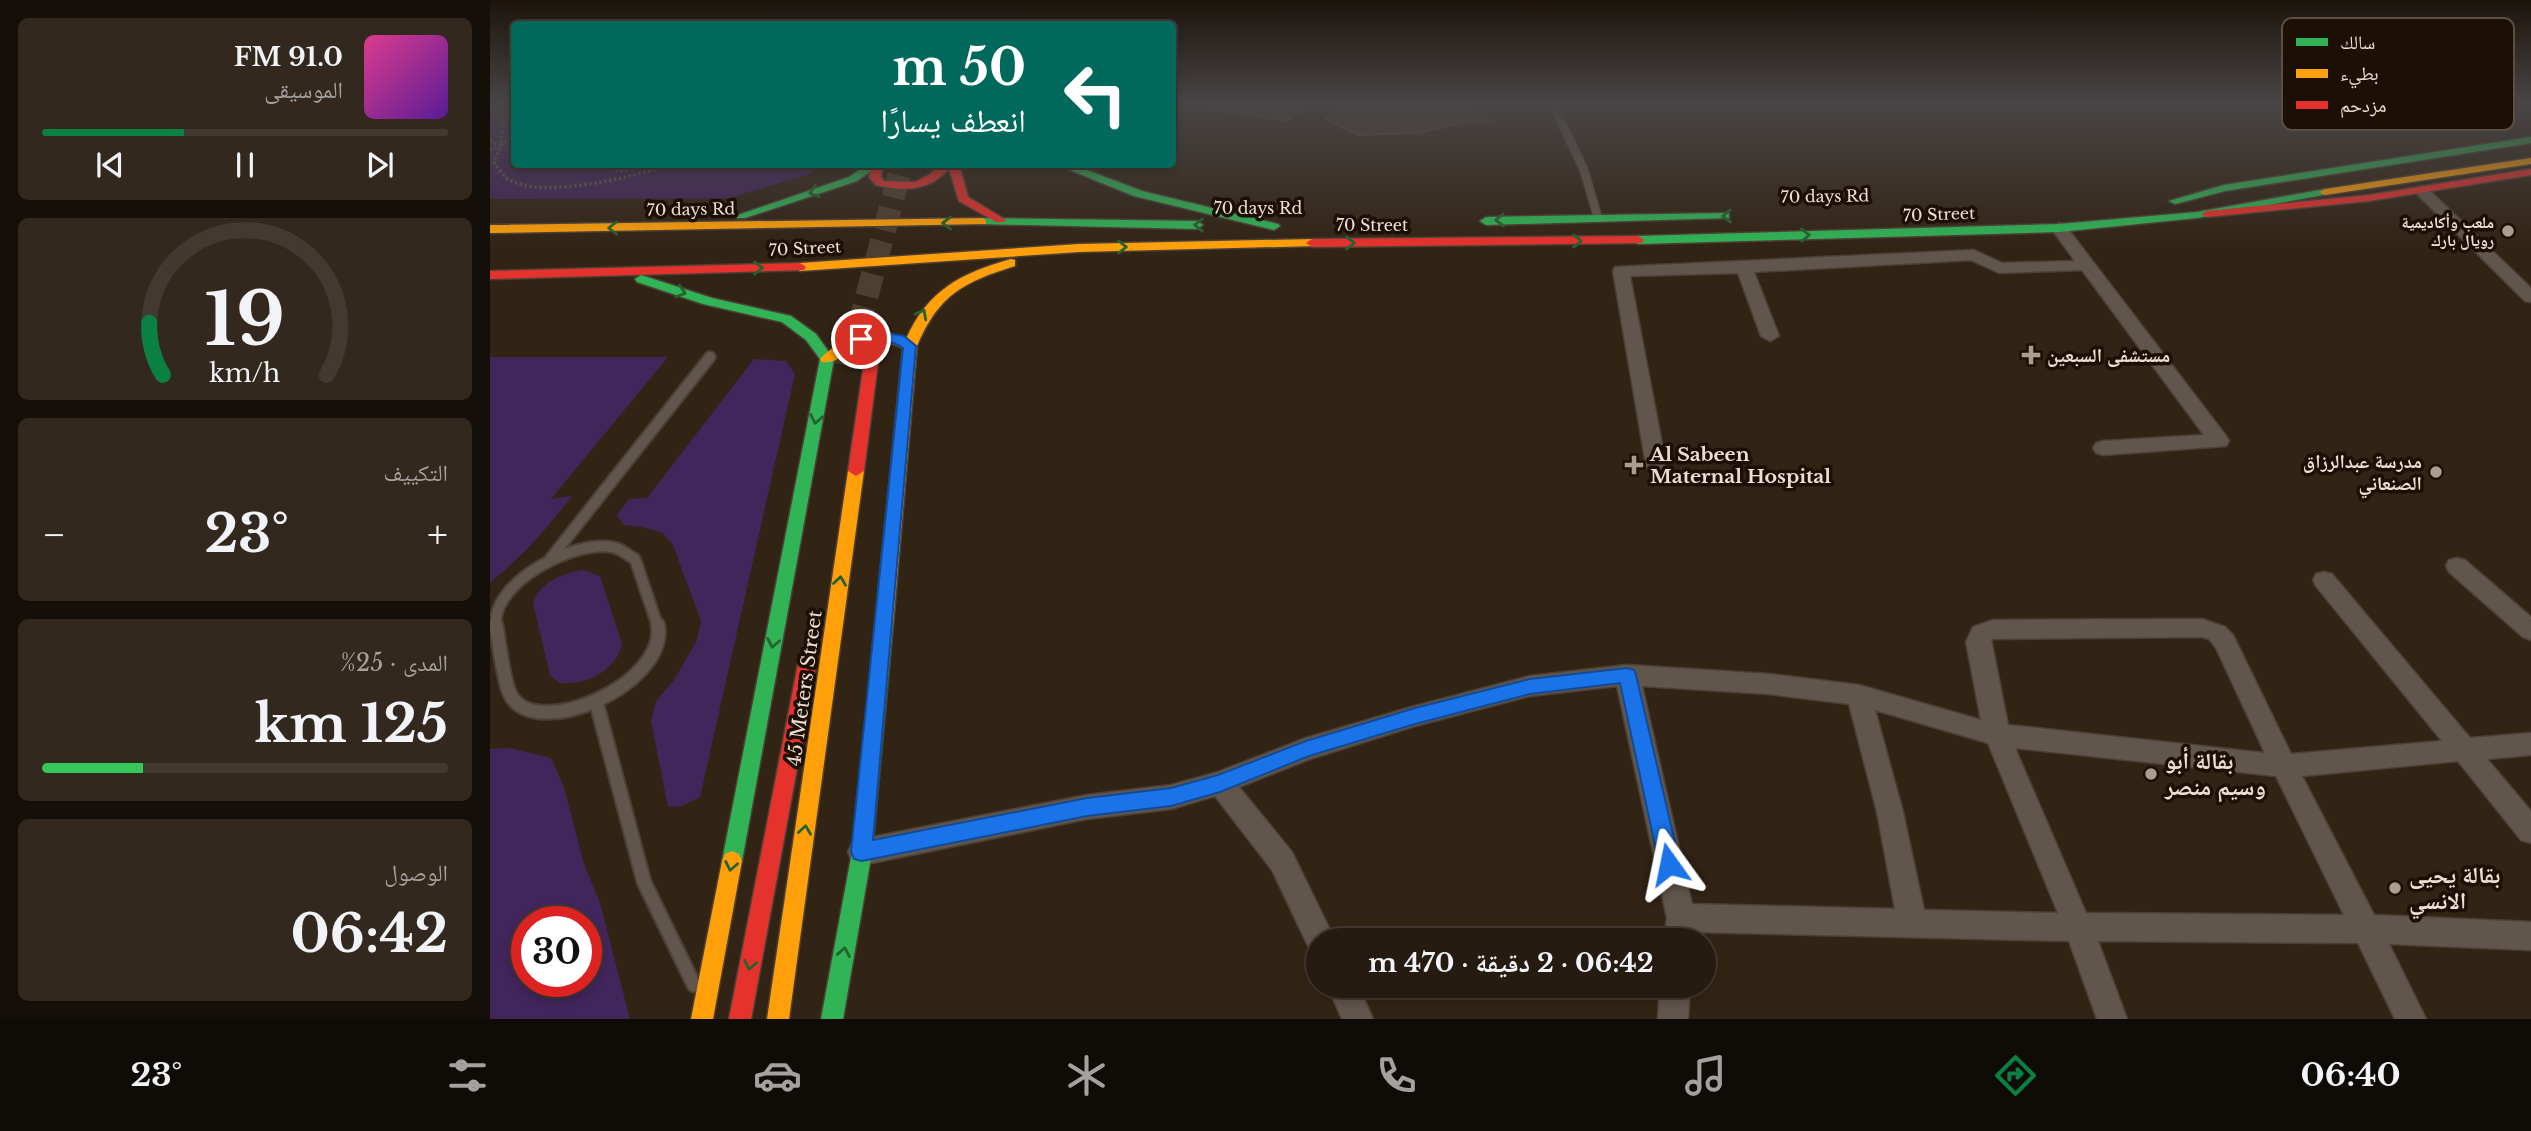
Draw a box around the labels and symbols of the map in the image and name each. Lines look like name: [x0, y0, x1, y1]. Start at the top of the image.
legend: [2282, 18, 2514, 130]
text: سالك: [2340, 31, 2375, 54]
text: بطيء: [2340, 62, 2379, 89]
text: مزدحم: [2340, 94, 2386, 118]
one-way arrow: [809, 184, 821, 199]
street label: 70 days Rd: [1781, 185, 1870, 207]
street label: 70 days Rd: [647, 198, 736, 220]
street label: 70 days Rd: [1214, 198, 1302, 218]
street label: 70 Street: [1903, 203, 1975, 225]
one-way arrow: [1721, 208, 1732, 223]
place label: ملعب وأكاديمية رويال بارك: [2402, 212, 2494, 250]
one-way arrow: [1494, 213, 1505, 228]
one-way arrow: [941, 215, 952, 231]
street label: 70 Street: [1336, 215, 1408, 235]
one-way arrow: [1193, 217, 1204, 233]
one-way arrow: [607, 220, 618, 235]
marker: ملعب وأكاديمية رويال بارك: [2500, 223, 2516, 239]
one-way arrow: [1800, 227, 1811, 243]
one-way arrow: [1573, 233, 1583, 249]
one-way arrow: [1345, 235, 1356, 251]
street label: 70 Street: [768, 236, 842, 260]
one-way arrow: [1118, 239, 1128, 255]
one-way arrow: [753, 260, 764, 276]
one-way arrow: [675, 284, 687, 298]
pin: [831, 309, 891, 369]
one-way arrow: [914, 309, 928, 321]
place label: مستشفى السبعين: [2047, 344, 2170, 367]
marker: مستشفى السبعين: [2021, 345, 2041, 365]
one-way arrow: [809, 413, 824, 425]
place label: Al Sabeen Maternal Hospital: [1649, 443, 1831, 488]
place label: مدرسة عبدالرزاق الصنعاني: [2303, 450, 2422, 499]
marker: Al Sabeen Maternal Hospital: [1624, 455, 1644, 475]
marker: مدرسة عبدالرزاق الصنعاني: [2428, 464, 2444, 480]
one-way arrow: [832, 575, 847, 587]
street label: 45 Meters Street: [782, 608, 827, 767]
one-way arrow: [767, 637, 782, 649]
place label: بقالة أبو وسيم منصر: [2164, 746, 2266, 803]
marker: بقالة أبو وسيم منصر: [2143, 766, 2159, 782]
one-way arrow: [797, 824, 812, 836]
position arrow: [1632, 827, 1706, 901]
one-way arrow: [724, 861, 739, 872]
place label: بقالة يحيى الانسي: [2409, 861, 2500, 920]
marker: بقالة يحيى الانسي: [2387, 880, 2403, 896]
speed limit sign: 30: [511, 906, 602, 997]
one-way arrow: [836, 946, 851, 958]
one-way arrow: [743, 959, 758, 971]

